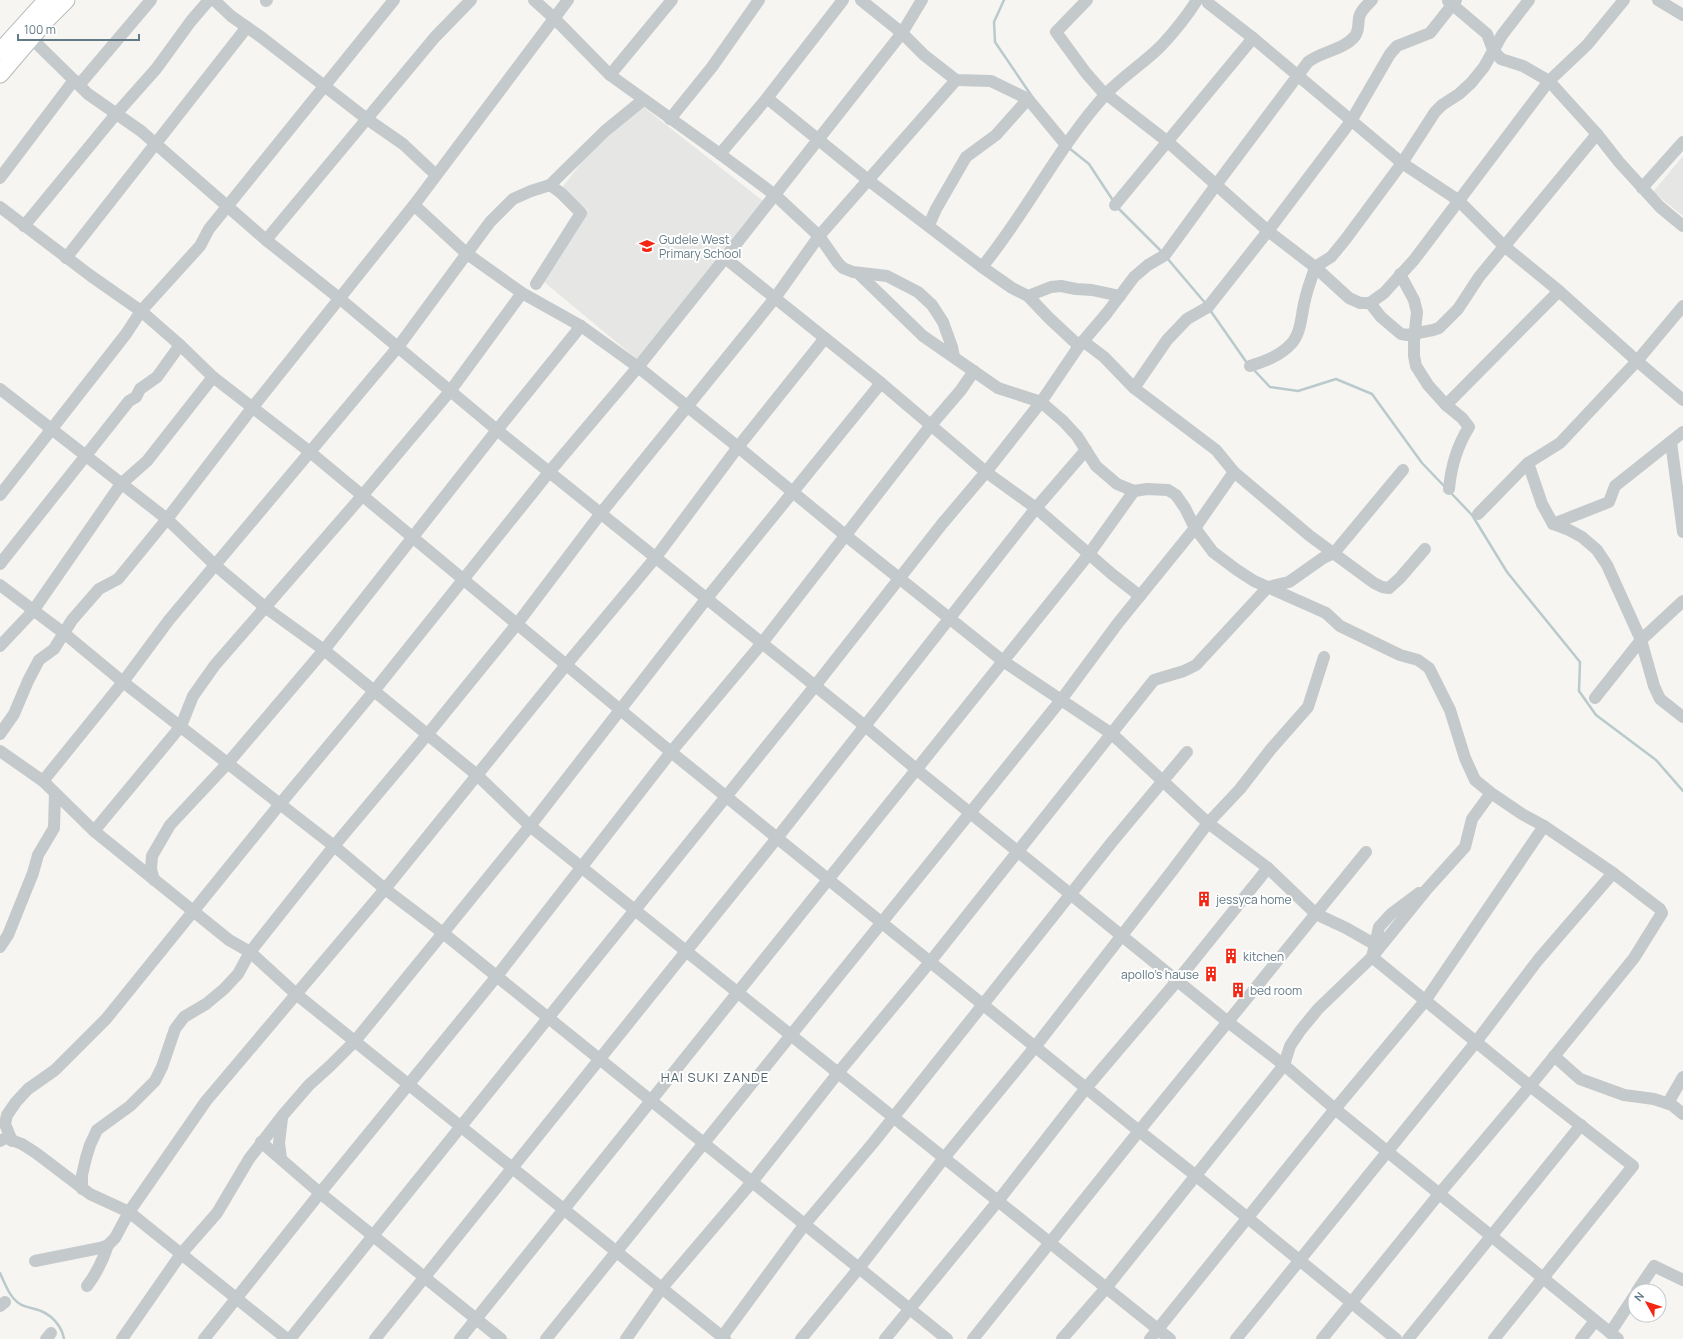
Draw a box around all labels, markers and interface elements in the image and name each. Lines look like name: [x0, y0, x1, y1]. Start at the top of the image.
scale bar: [18, 16, 139, 42]
text: 100 m: [24, 21, 56, 38]
place label: Gudele West Primary School: [659, 231, 741, 262]
school or university icon: Gudele West Primary School: [638, 237, 656, 255]
building icon: jessyca home: [1195, 890, 1213, 908]
place label: jessyca home: [1215, 891, 1292, 908]
building icon: kitchen: [1222, 947, 1240, 965]
place label: kitchen: [1243, 948, 1284, 965]
building icon: apollo's hause: [1202, 965, 1220, 983]
place label: apollo's hause: [1121, 966, 1199, 983]
building icon: bed room: [1229, 981, 1247, 999]
place label: bed room: [1250, 982, 1302, 999]
district label: HAI SUKI ZANDE: [661, 1068, 769, 1086]
north arrow: [1627, 1283, 1667, 1323]
text: N: [1631, 1289, 1647, 1304]

